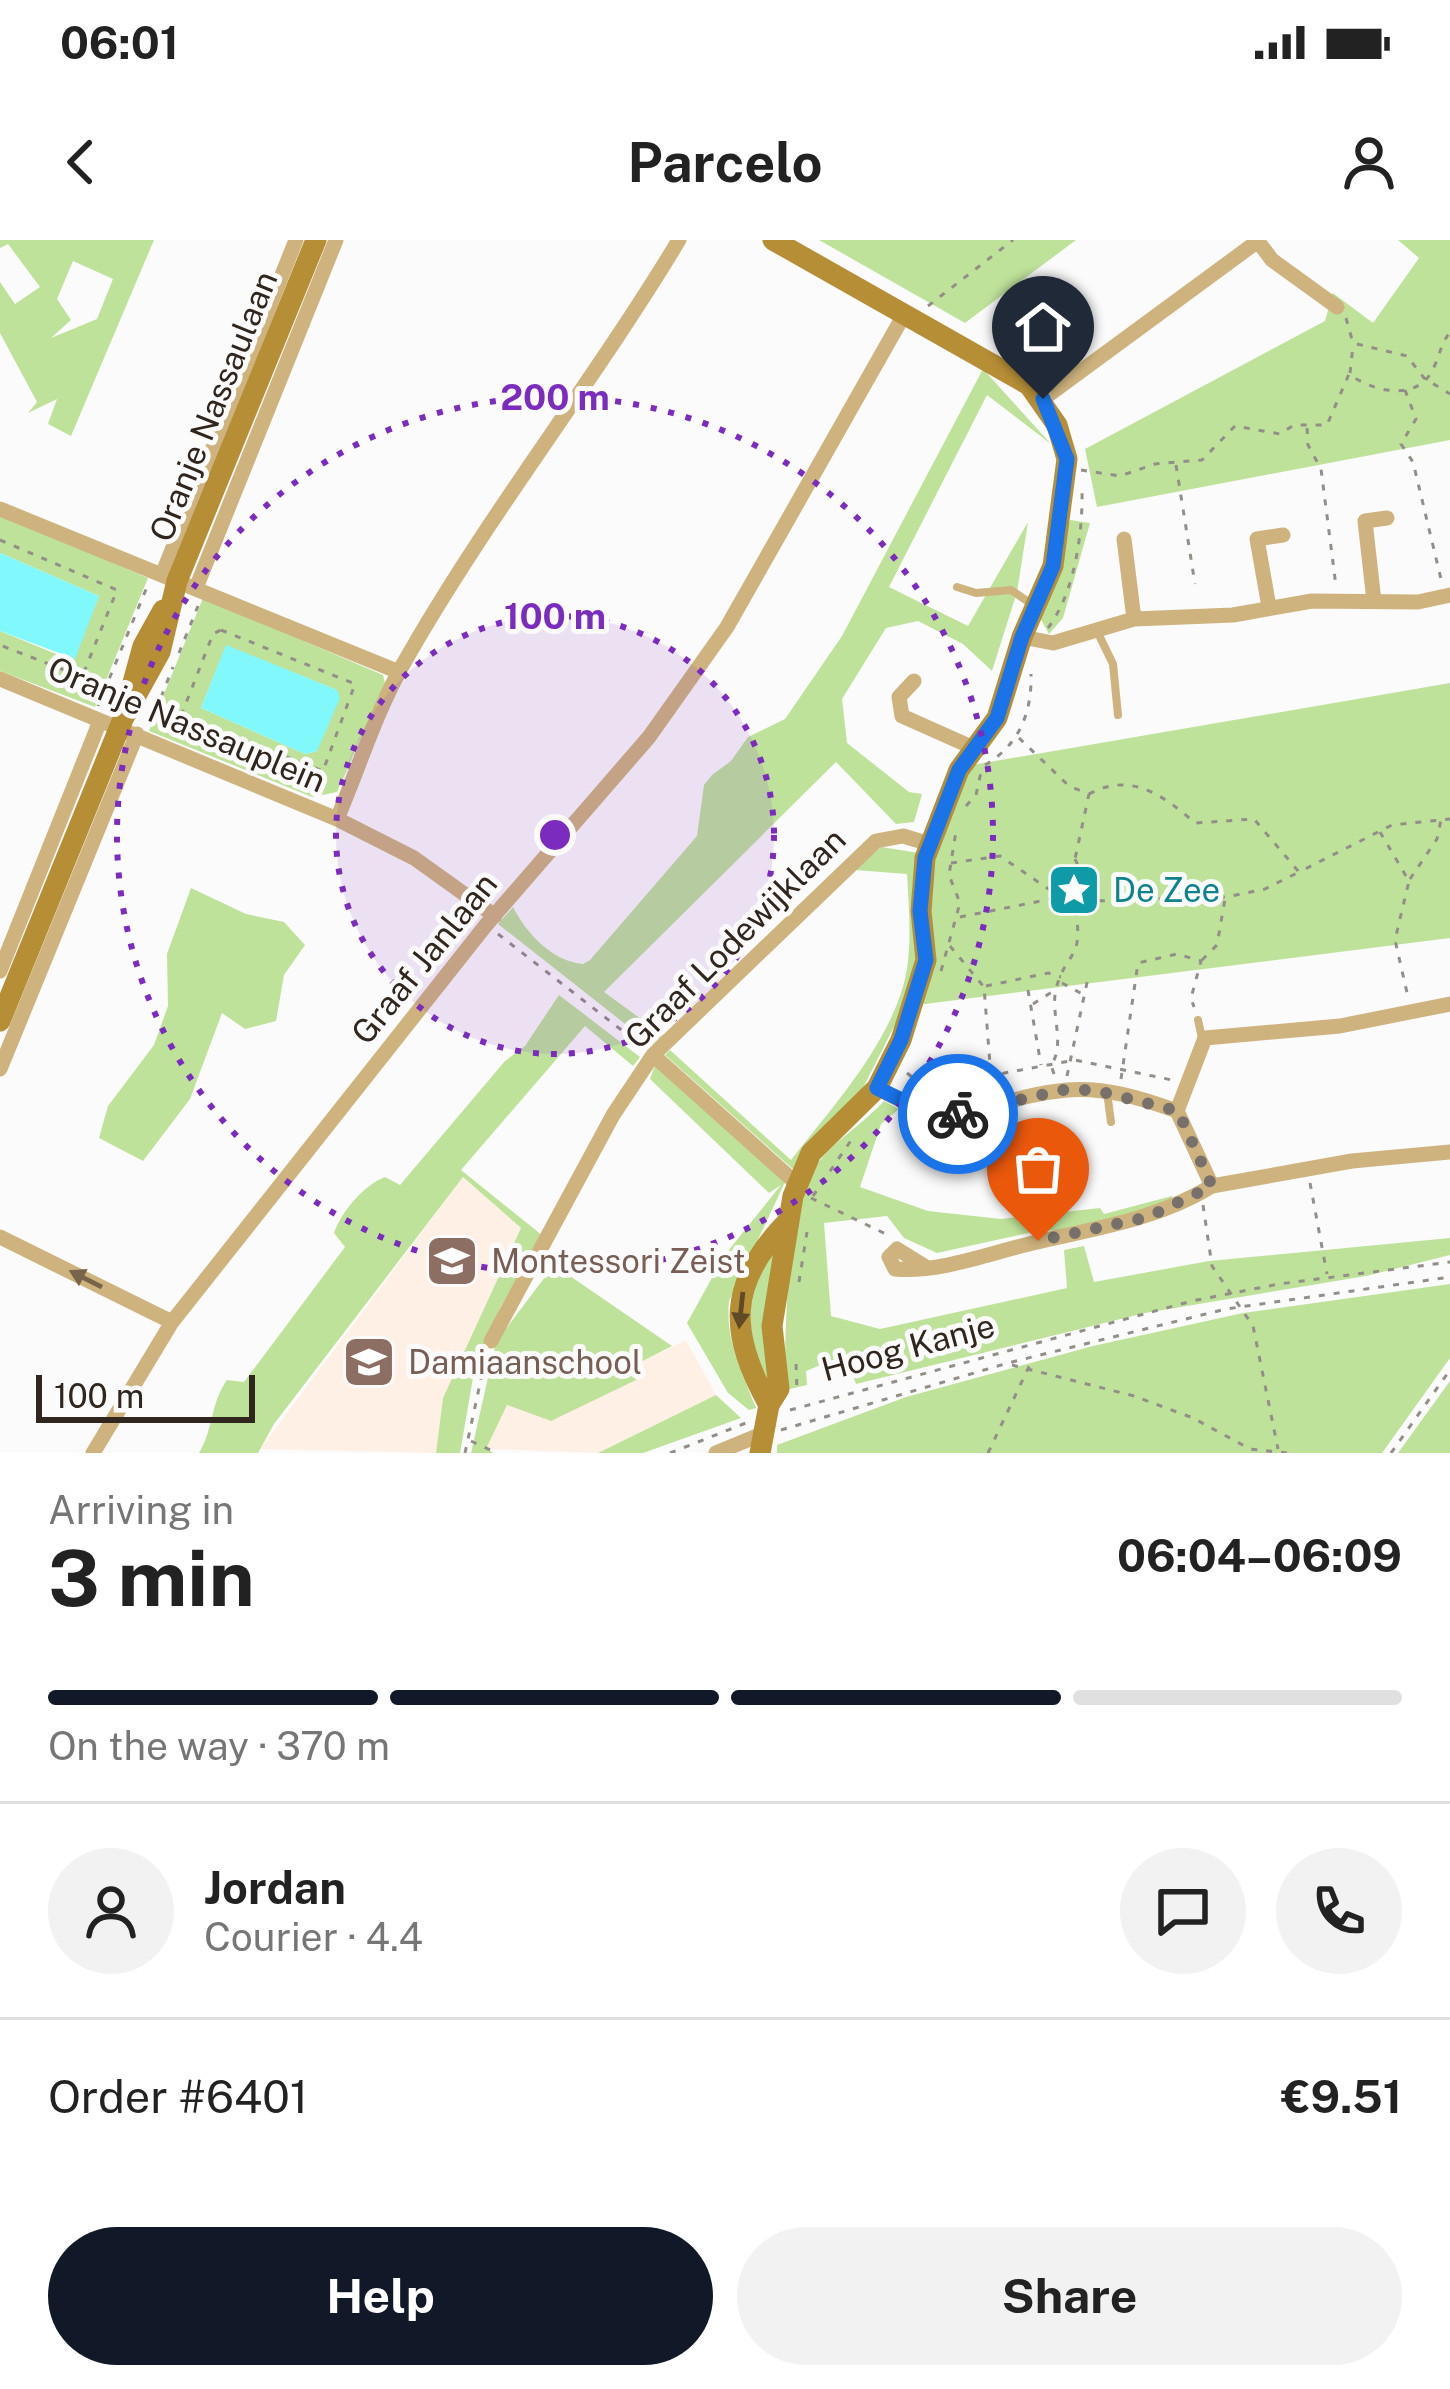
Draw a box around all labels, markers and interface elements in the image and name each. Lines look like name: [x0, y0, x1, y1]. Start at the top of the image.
text: 06:01: [60, 16, 179, 69]
icon: back: [48, 129, 114, 195]
icon: person: [1336, 129, 1402, 195]
text: Parcelo: [627, 131, 823, 194]
street label: Oranje Nassaulaan: [141, 265, 285, 547]
pin: [992, 276, 1094, 399]
icon: home: [1010, 294, 1076, 360]
text: 200 m: [500, 376, 610, 418]
text: 100 m: [504, 595, 606, 637]
street label: Oranje Nassauplein: [43, 648, 331, 800]
centre of rings: [534, 814, 576, 856]
street label: Graaf Lodewijklaan: [617, 820, 853, 1056]
place icon: De Zee: [1046, 862, 1102, 918]
street label: Graaf Janlaan: [343, 865, 505, 1051]
place label: De Zee: [1113, 871, 1220, 909]
courier: [898, 1054, 1018, 1174]
icon: bike: [925, 1081, 991, 1147]
pin: [987, 1118, 1089, 1241]
icon: bag: [1005, 1136, 1071, 1202]
school or university icon: Montessori Zeist: [424, 1233, 480, 1289]
place label: Montessori Zeist: [491, 1242, 746, 1280]
one-way arrow: [69, 1269, 104, 1289]
one-way arrow: [732, 1292, 751, 1330]
street label: Hoog Kanje: [817, 1306, 999, 1388]
school or university icon: Damiaanschool: [341, 1334, 397, 1390]
place label: Damiaanschool: [408, 1343, 642, 1381]
scale bar: [36, 1369, 255, 1422]
text: 100 m: [54, 1377, 144, 1415]
text: Arriving in: [48, 1487, 234, 1533]
text: 06:04–06:09: [1117, 1529, 1402, 1582]
text: 3 min: [48, 1532, 255, 1624]
text: On the way · 370 m: [48, 1723, 390, 1769]
button: person: [48, 1848, 174, 1974]
button: chat: [1120, 1848, 1246, 1974]
button: phone: [1276, 1848, 1402, 1974]
text: Jordan: [204, 1861, 346, 1914]
text: Courier · 4.4: [204, 1914, 423, 1960]
text: Order #6401: [48, 2070, 308, 2123]
text: €9.51: [1281, 2070, 1402, 2123]
button: Help: [48, 2227, 713, 2365]
button: Share: [737, 2227, 1402, 2365]

